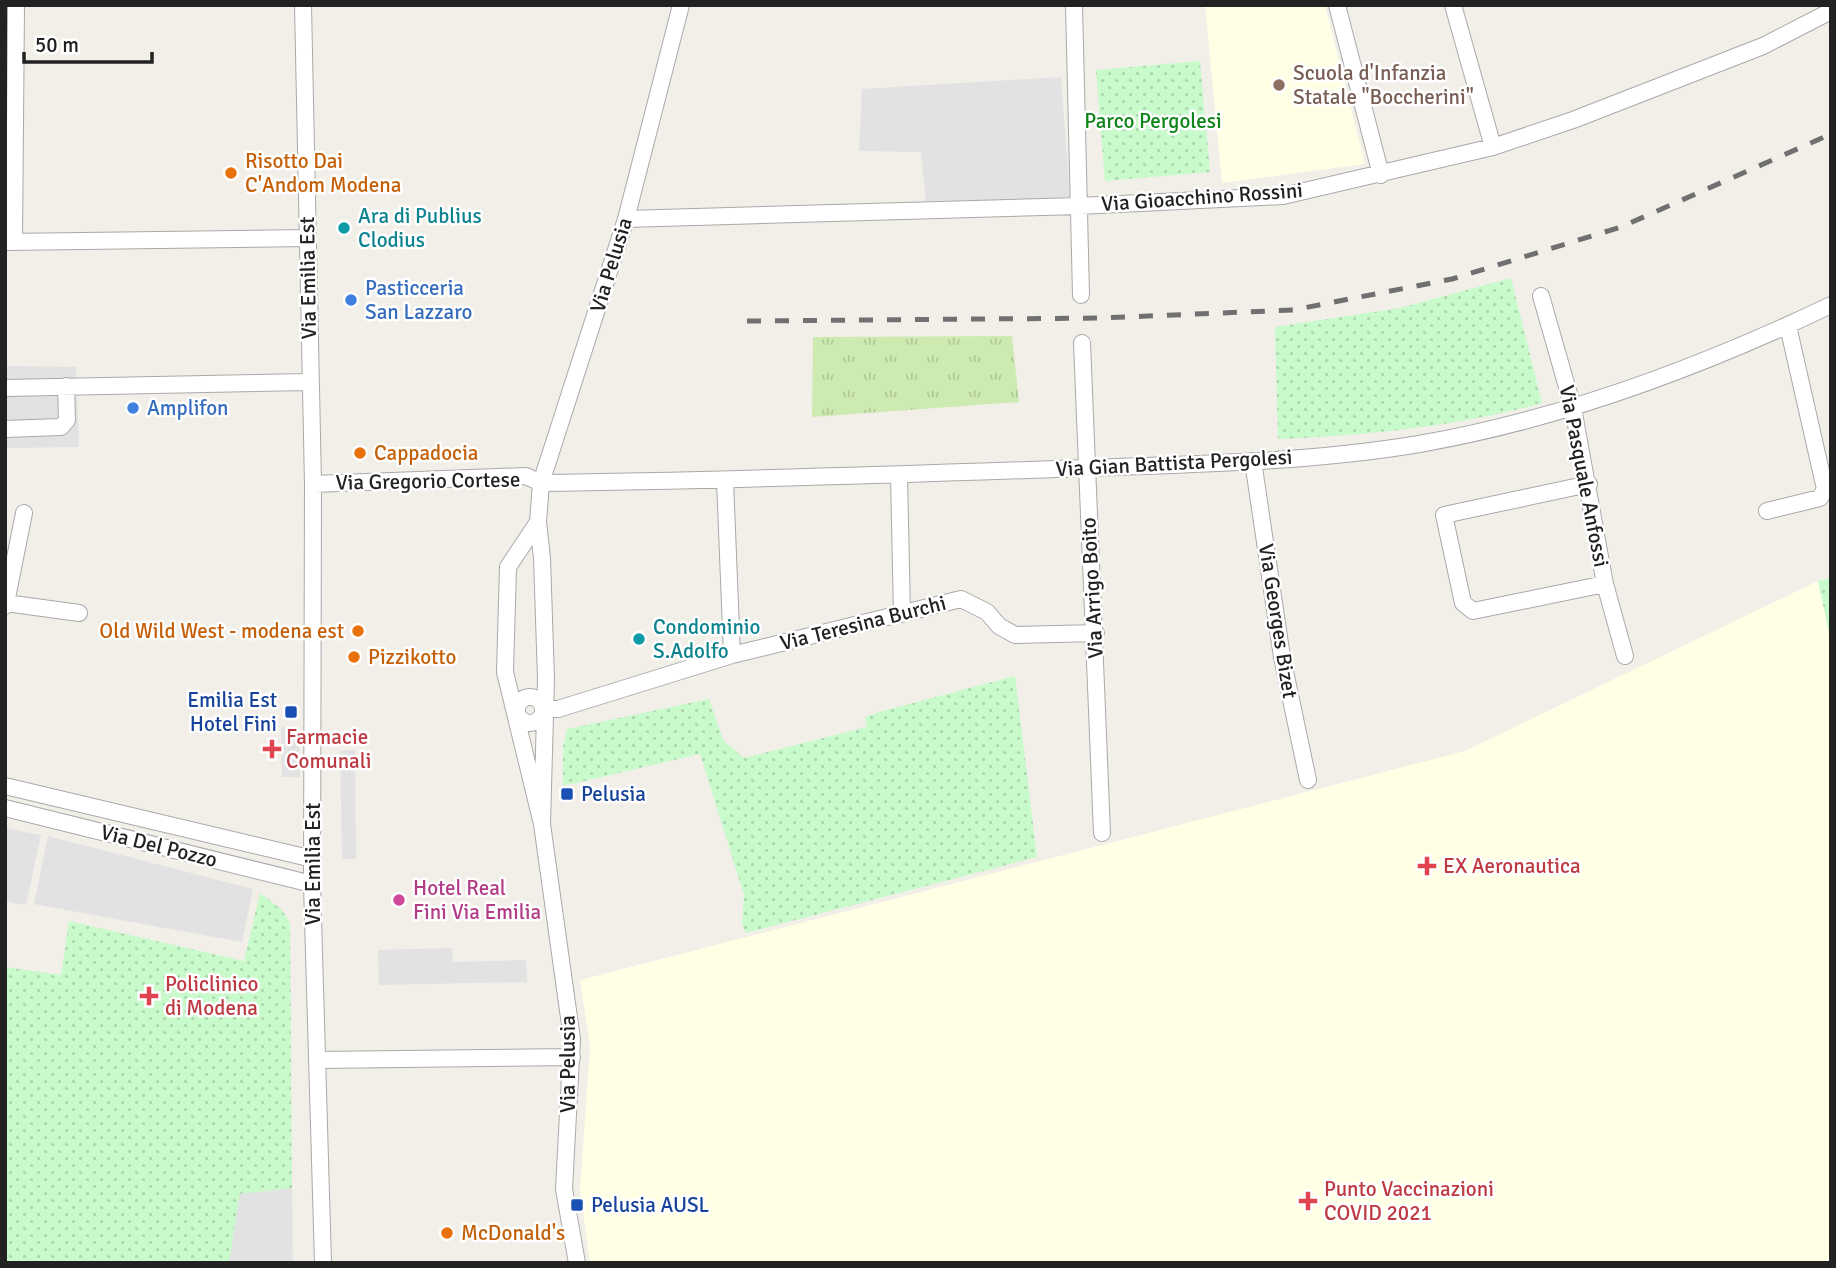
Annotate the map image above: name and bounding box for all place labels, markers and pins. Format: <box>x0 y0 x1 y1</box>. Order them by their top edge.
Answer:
place label: Scuola d'Infanzia Statale "Boccherini" <box>1293 60 1474 110</box>
marker: Scuola d'Infanzia Statale "Boccherini" <box>1271 77 1287 93</box>
place label: Risotto Dai C'Andom Modena <box>245 148 401 198</box>
marker: Risotto Dai C'Andom Modena <box>223 165 239 181</box>
place label: Ara di Publius Clodius <box>358 203 482 253</box>
marker: Ara di Publius Clodius <box>336 220 352 236</box>
place label: Pasticceria San Lazzaro <box>365 275 472 325</box>
marker: Pasticceria San Lazzaro <box>343 292 359 308</box>
place label: Amplifon <box>147 395 229 421</box>
marker: Amplifon <box>125 400 141 416</box>
place label: Cappadocia <box>374 440 479 466</box>
marker: Cappadocia <box>352 445 368 461</box>
place label: Condominio S.Adolfo <box>653 614 760 664</box>
place label: Old Wild West - modena est <box>99 618 344 644</box>
marker: Old Wild West - modena est <box>350 623 366 639</box>
marker: Condominio S.Adolfo <box>631 631 647 647</box>
place label: Pizzikotto <box>368 644 456 670</box>
marker: Pizzikotto <box>346 649 362 665</box>
place label: Emilia Est Hotel Fini <box>187 687 277 737</box>
marker: Emilia Est Hotel Fini <box>283 704 299 720</box>
place label: Farmacie Comunali <box>286 724 372 774</box>
marker: Farmacie Comunali <box>264 741 280 757</box>
place label: Pelusia <box>581 781 646 807</box>
marker: Pelusia <box>559 786 575 802</box>
place label: EX Aeronautica <box>1443 853 1581 879</box>
marker: EX Aeronautica <box>1417 856 1437 876</box>
place label: Hotel Real Fini Via Emilia <box>413 875 541 925</box>
marker: Hotel Real Fini Via Emilia <box>391 892 407 908</box>
place label: Policlinico di Modena <box>165 971 259 1021</box>
marker: Policlinico di Modena <box>139 986 159 1006</box>
place label: Punto Vaccinazioni COVID 2021 <box>1324 1176 1494 1226</box>
marker: Punto Vaccinazioni COVID 2021 <box>1298 1191 1318 1211</box>
place label: Pelusia AUSL <box>591 1192 710 1218</box>
marker: Pelusia AUSL <box>569 1197 585 1213</box>
place label: McDonald's <box>461 1220 565 1246</box>
marker: McDonald's <box>439 1225 455 1241</box>

